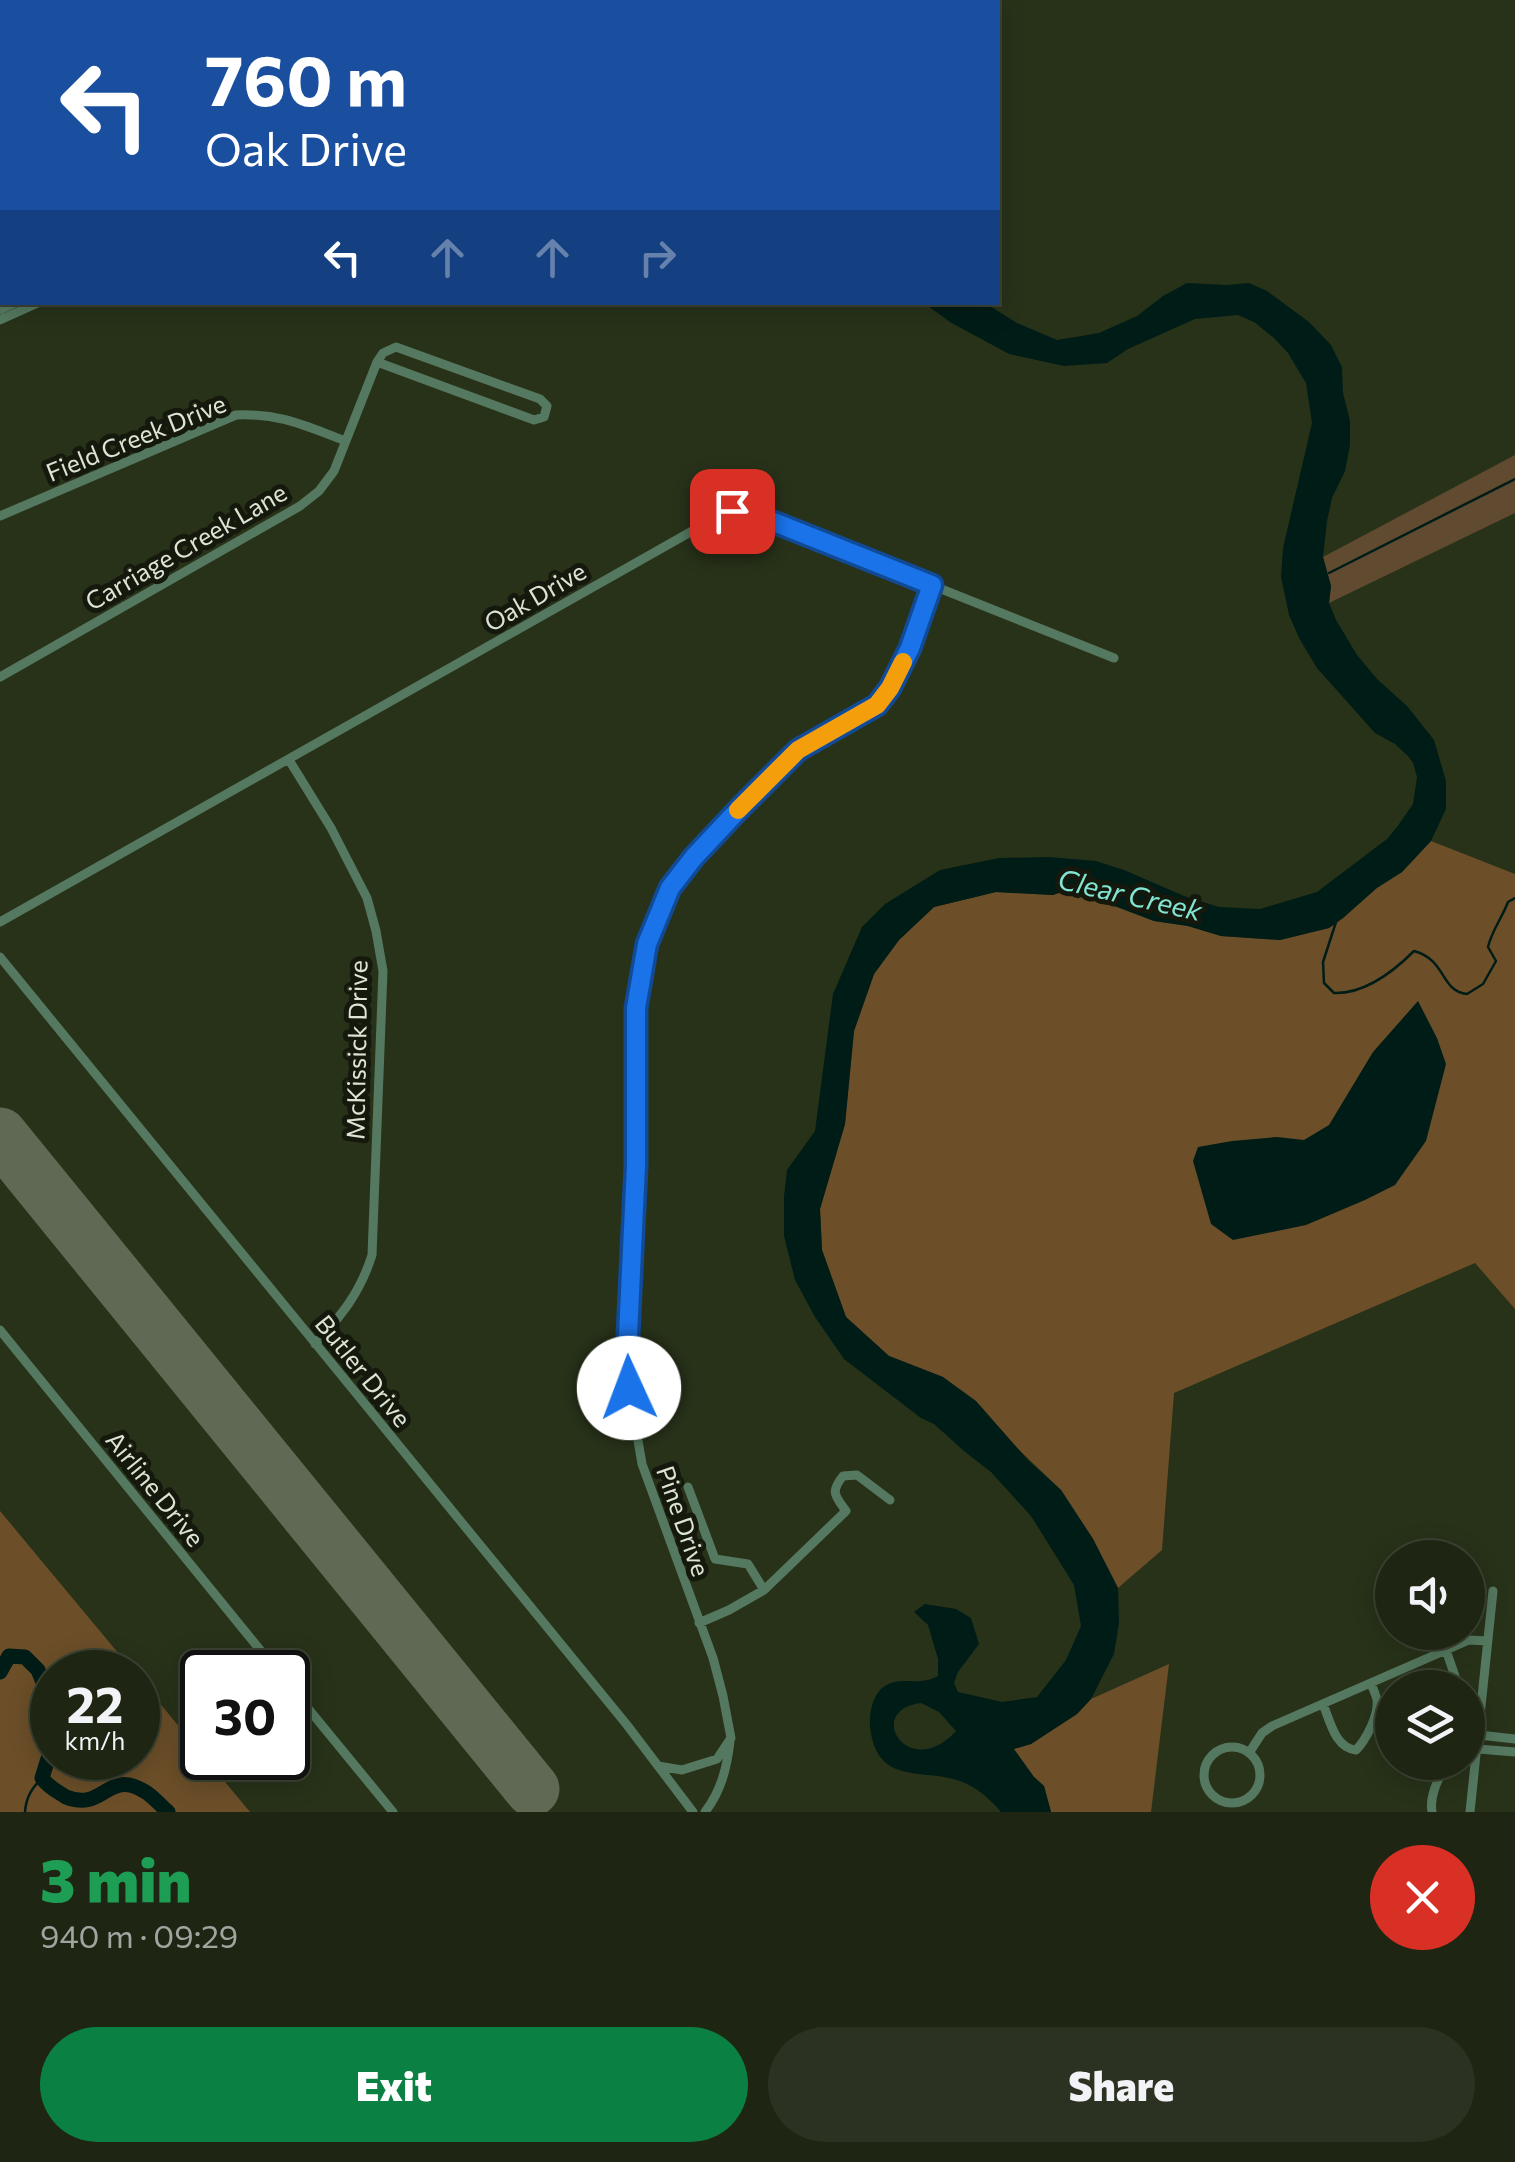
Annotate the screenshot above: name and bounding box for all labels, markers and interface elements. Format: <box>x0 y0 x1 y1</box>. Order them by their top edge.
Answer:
text: 760 m <box>205 35 407 120</box>
icon: left <box>40 40 170 170</box>
text: Oak Drive <box>205 120 407 175</box>
icon: left <box>315 230 370 285</box>
icon: ahead <box>420 230 475 285</box>
icon: ahead <box>525 230 580 285</box>
icon: right <box>630 230 685 285</box>
street label: Field Creek Drive <box>41 387 230 487</box>
pin <box>690 469 775 554</box>
street label: Carriage Creek Lane <box>80 476 291 616</box>
icon: arrive <box>705 484 760 539</box>
street label: Oak Drive <box>478 555 591 637</box>
water label: Clear Creek <box>1055 861 1206 927</box>
street label: McKissick Drive <box>339 960 373 1140</box>
street label: Butler Drive <box>310 1308 418 1432</box>
position arrow <box>577 1336 681 1440</box>
street label: Airline Drive <box>100 1425 211 1552</box>
street label: Pine Drive <box>651 1462 717 1580</box>
map controls <box>1375 1540 1485 1780</box>
button: sound <box>1375 1540 1485 1650</box>
speed limit sign: 30 <box>180 1650 310 1780</box>
button: layers <box>1375 1670 1485 1780</box>
text: 22 <box>67 1672 123 1733</box>
text: km/h <box>65 1725 125 1755</box>
text: 3 min <box>40 1841 191 1914</box>
button: close <box>1370 1845 1475 1950</box>
text: 940 m · 09:29 <box>40 1915 238 1955</box>
button: Exit <box>40 2027 748 2142</box>
button: Share <box>768 2027 1475 2142</box>

